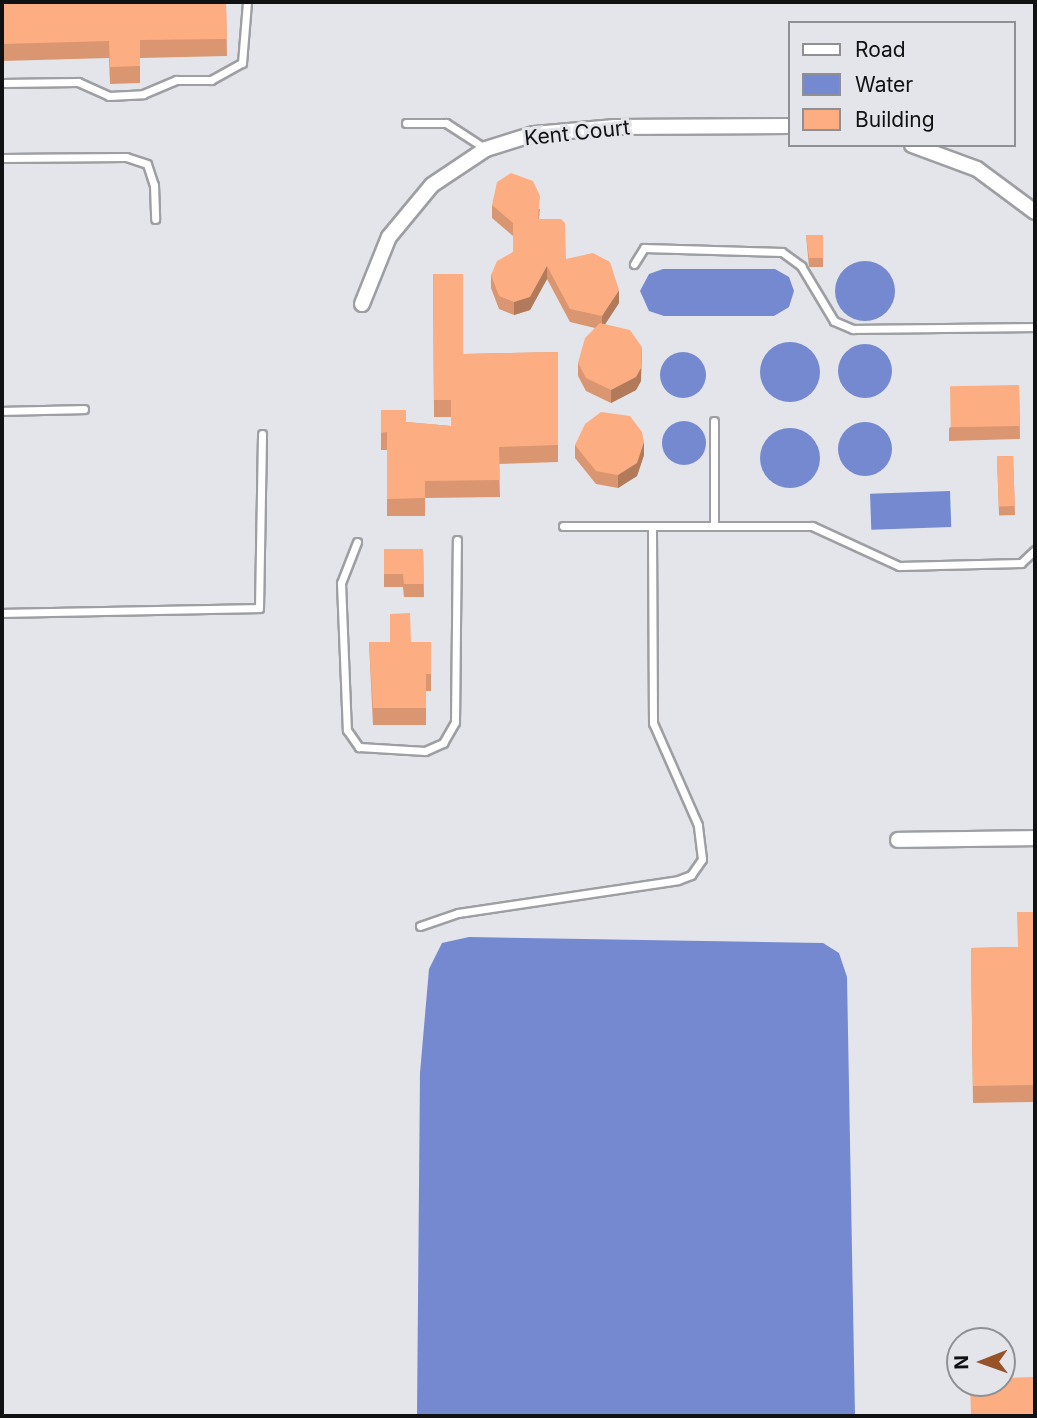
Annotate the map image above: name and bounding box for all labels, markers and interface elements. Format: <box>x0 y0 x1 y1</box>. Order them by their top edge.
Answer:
legend <box>788 21 1016 147</box>
text: Road <box>855 37 906 62</box>
text: Water <box>855 72 913 97</box>
text: Building <box>855 107 935 132</box>
street label: Kent Court <box>523 115 631 151</box>
north arrow <box>946 1327 1016 1397</box>
text: N <box>950 1355 973 1370</box>

